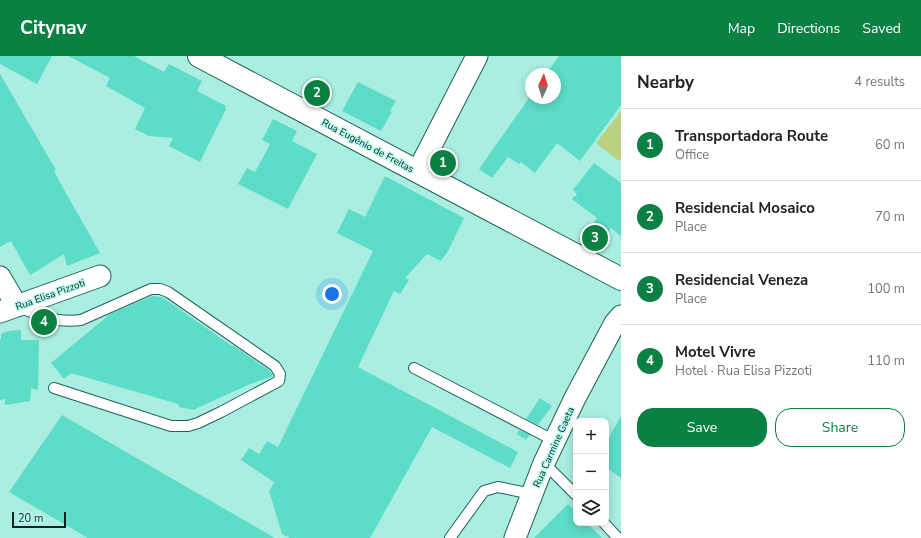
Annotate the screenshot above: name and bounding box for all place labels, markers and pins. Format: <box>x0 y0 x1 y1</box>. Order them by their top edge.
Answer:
pin: 2 <box>304 78 330 108</box>
pin: 1 <box>430 148 456 178</box>
pin: 3 <box>582 223 608 253</box>
pin: 4 <box>31 307 57 337</box>

